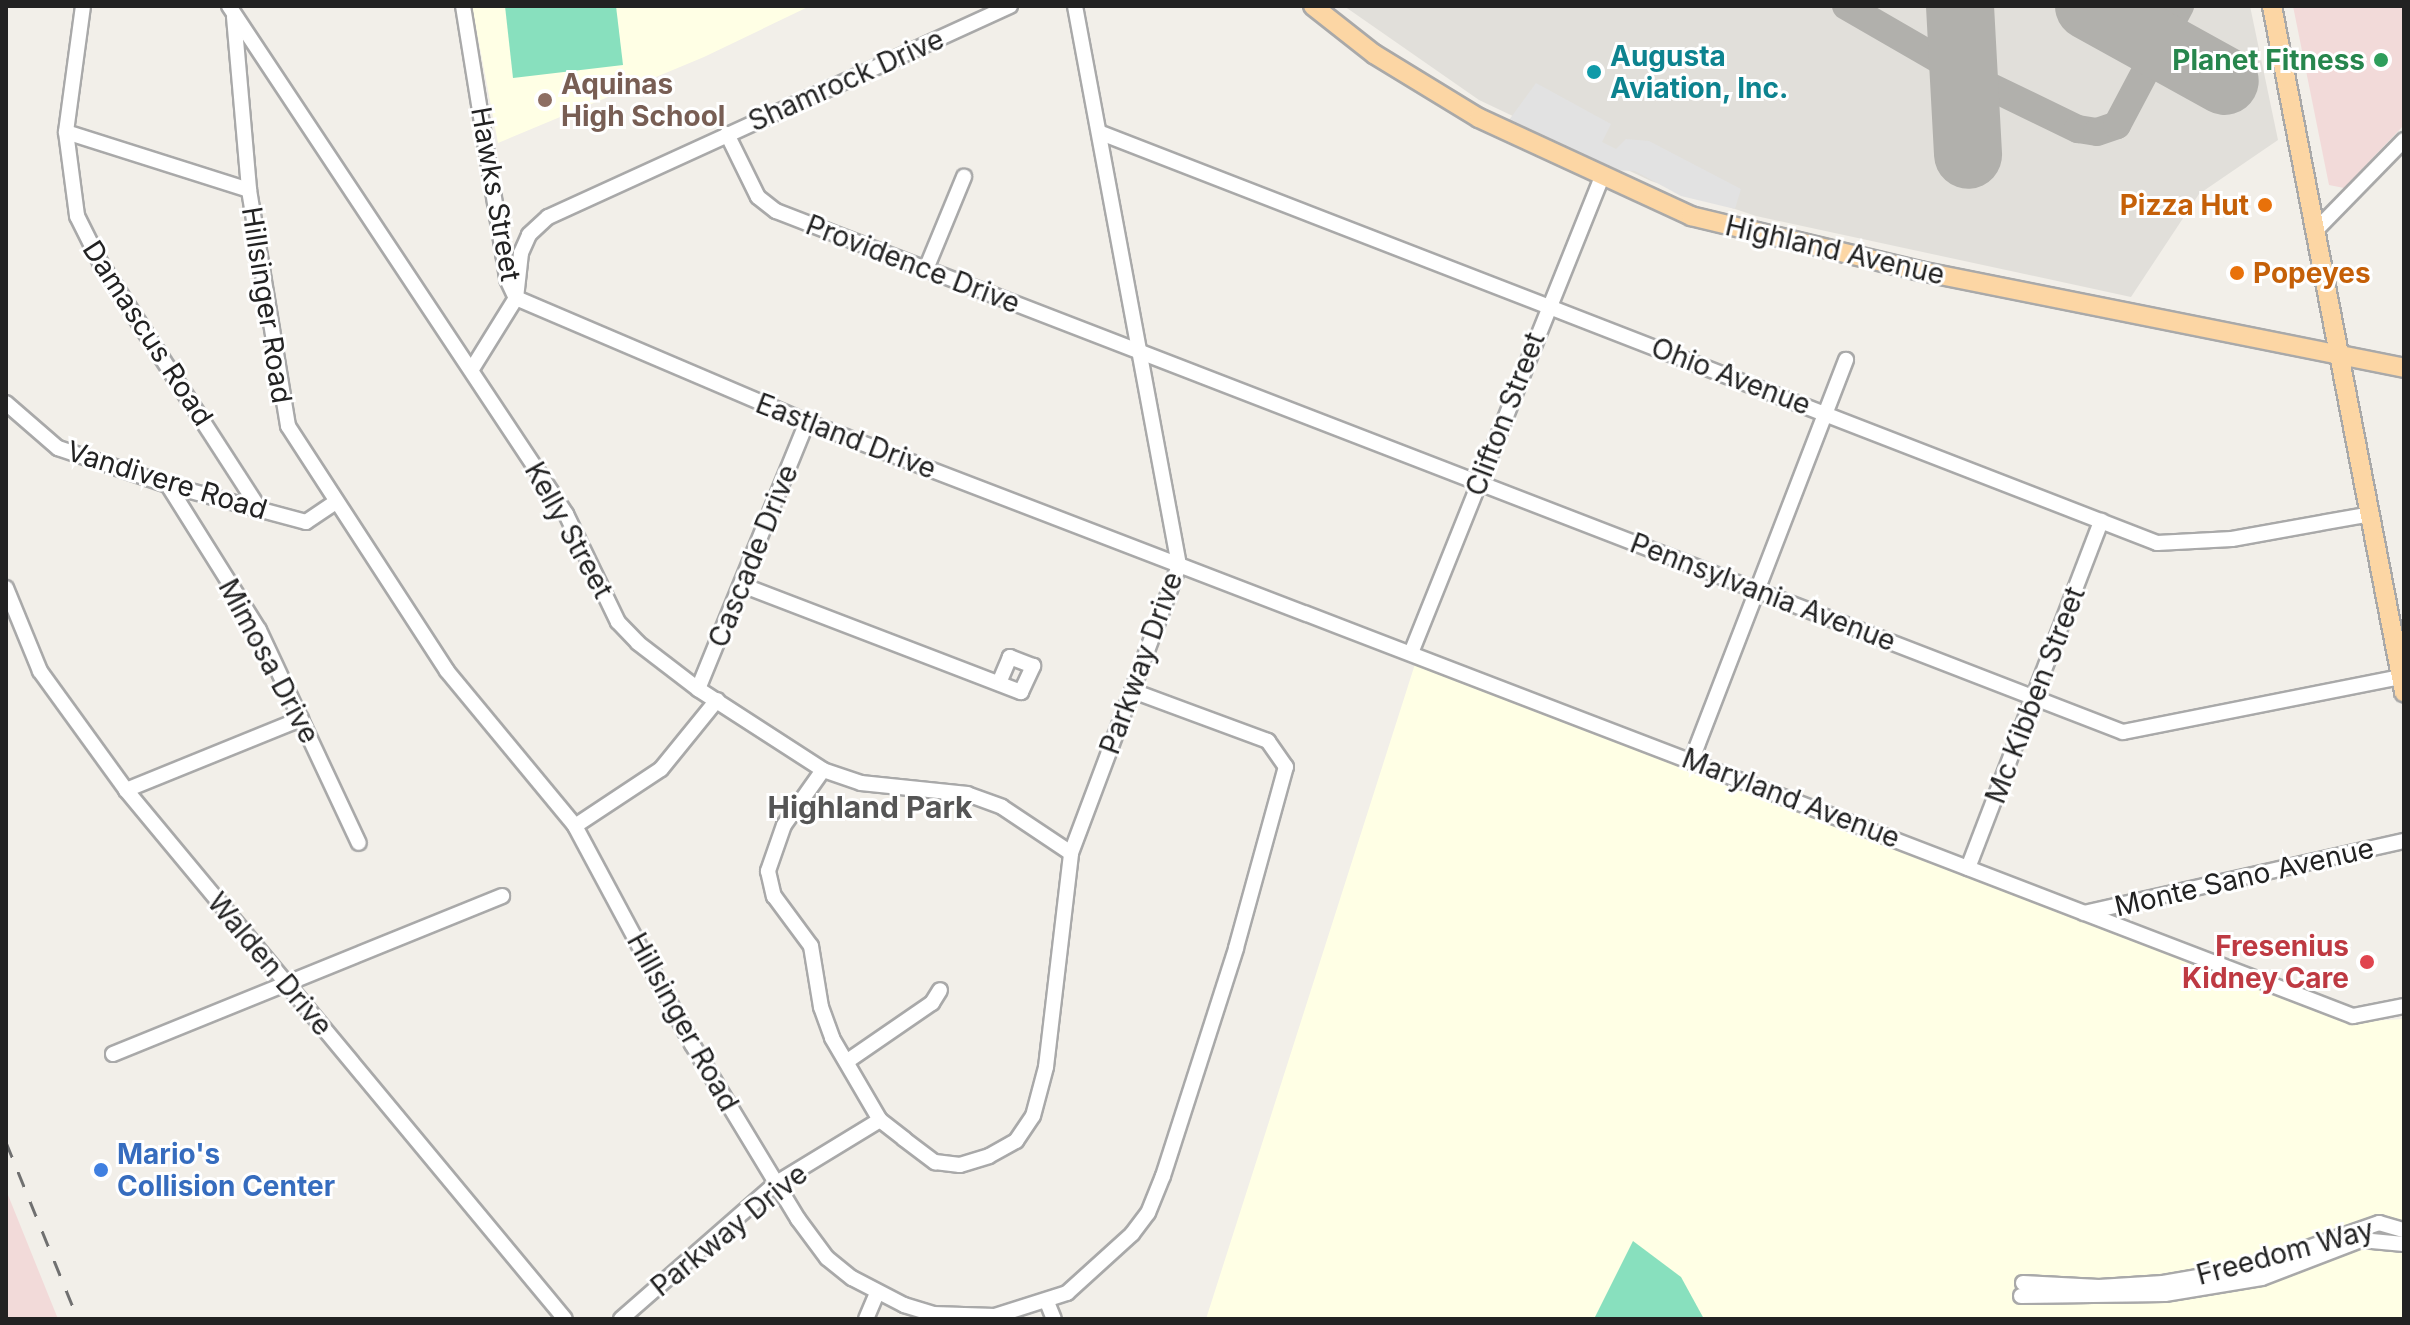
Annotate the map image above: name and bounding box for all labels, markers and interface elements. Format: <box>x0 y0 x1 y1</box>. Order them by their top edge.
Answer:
street label: Shamrock Drive <box>743 22 949 138</box>
place label: Augusta Aviation, Inc. <box>1610 39 1789 105</box>
place label: Planet Fitness <box>2172 43 2365 77</box>
marker: Planet Fitness <box>2372 51 2390 69</box>
marker: Augusta Aviation, Inc. <box>1585 63 1603 81</box>
place label: Aquinas High School <box>561 67 725 133</box>
marker: Aquinas High School <box>536 91 554 109</box>
street label: Hawks Street <box>464 104 528 284</box>
place label: Pizza Hut <box>2120 188 2249 222</box>
marker: Pizza Hut <box>2256 196 2274 214</box>
street label: Hillsinger Road <box>235 204 299 406</box>
street label: Providence Drive <box>801 208 1025 320</box>
street label: Highland Avenue <box>1722 208 1948 292</box>
street label: Damascus Road <box>76 234 220 432</box>
place label: Popeyes <box>2253 256 2371 290</box>
marker: Popeyes <box>2228 264 2246 282</box>
street label: Clifton Street <box>1458 327 1552 501</box>
street label: Ohio Avenue <box>1647 330 1815 422</box>
street label: Eastland Drive <box>751 386 941 486</box>
street label: Vandivere Road <box>63 434 271 526</box>
street label: Kelly Street <box>518 456 620 604</box>
street label: Cascade Drive <box>701 460 805 652</box>
street label: Pennsylvania Avenue <box>1626 526 1900 658</box>
street label: Parkway Drive <box>1093 567 1189 759</box>
street label: Mimosa Drive <box>212 573 326 749</box>
street label: Mc Kibben Street <box>1978 582 2092 808</box>
street label: Maryland Avenue <box>1677 741 1905 855</box>
district label: Highland Park <box>768 789 972 825</box>
street label: Monte Sano Avenue <box>2111 831 2377 923</box>
street label: Walden Drive <box>201 886 339 1042</box>
street label: Hillsinger Road <box>620 927 746 1117</box>
place label: Fresenius Kidney Care <box>2182 929 2349 995</box>
marker: Fresenius Kidney Care <box>2356 951 2378 973</box>
place label: Mario's Collision Center <box>117 1137 335 1203</box>
street label: Parkway Drive <box>644 1157 814 1303</box>
marker: Mario's Collision Center <box>92 1161 110 1179</box>
street label: Freedom Way <box>2193 1212 2377 1292</box>

